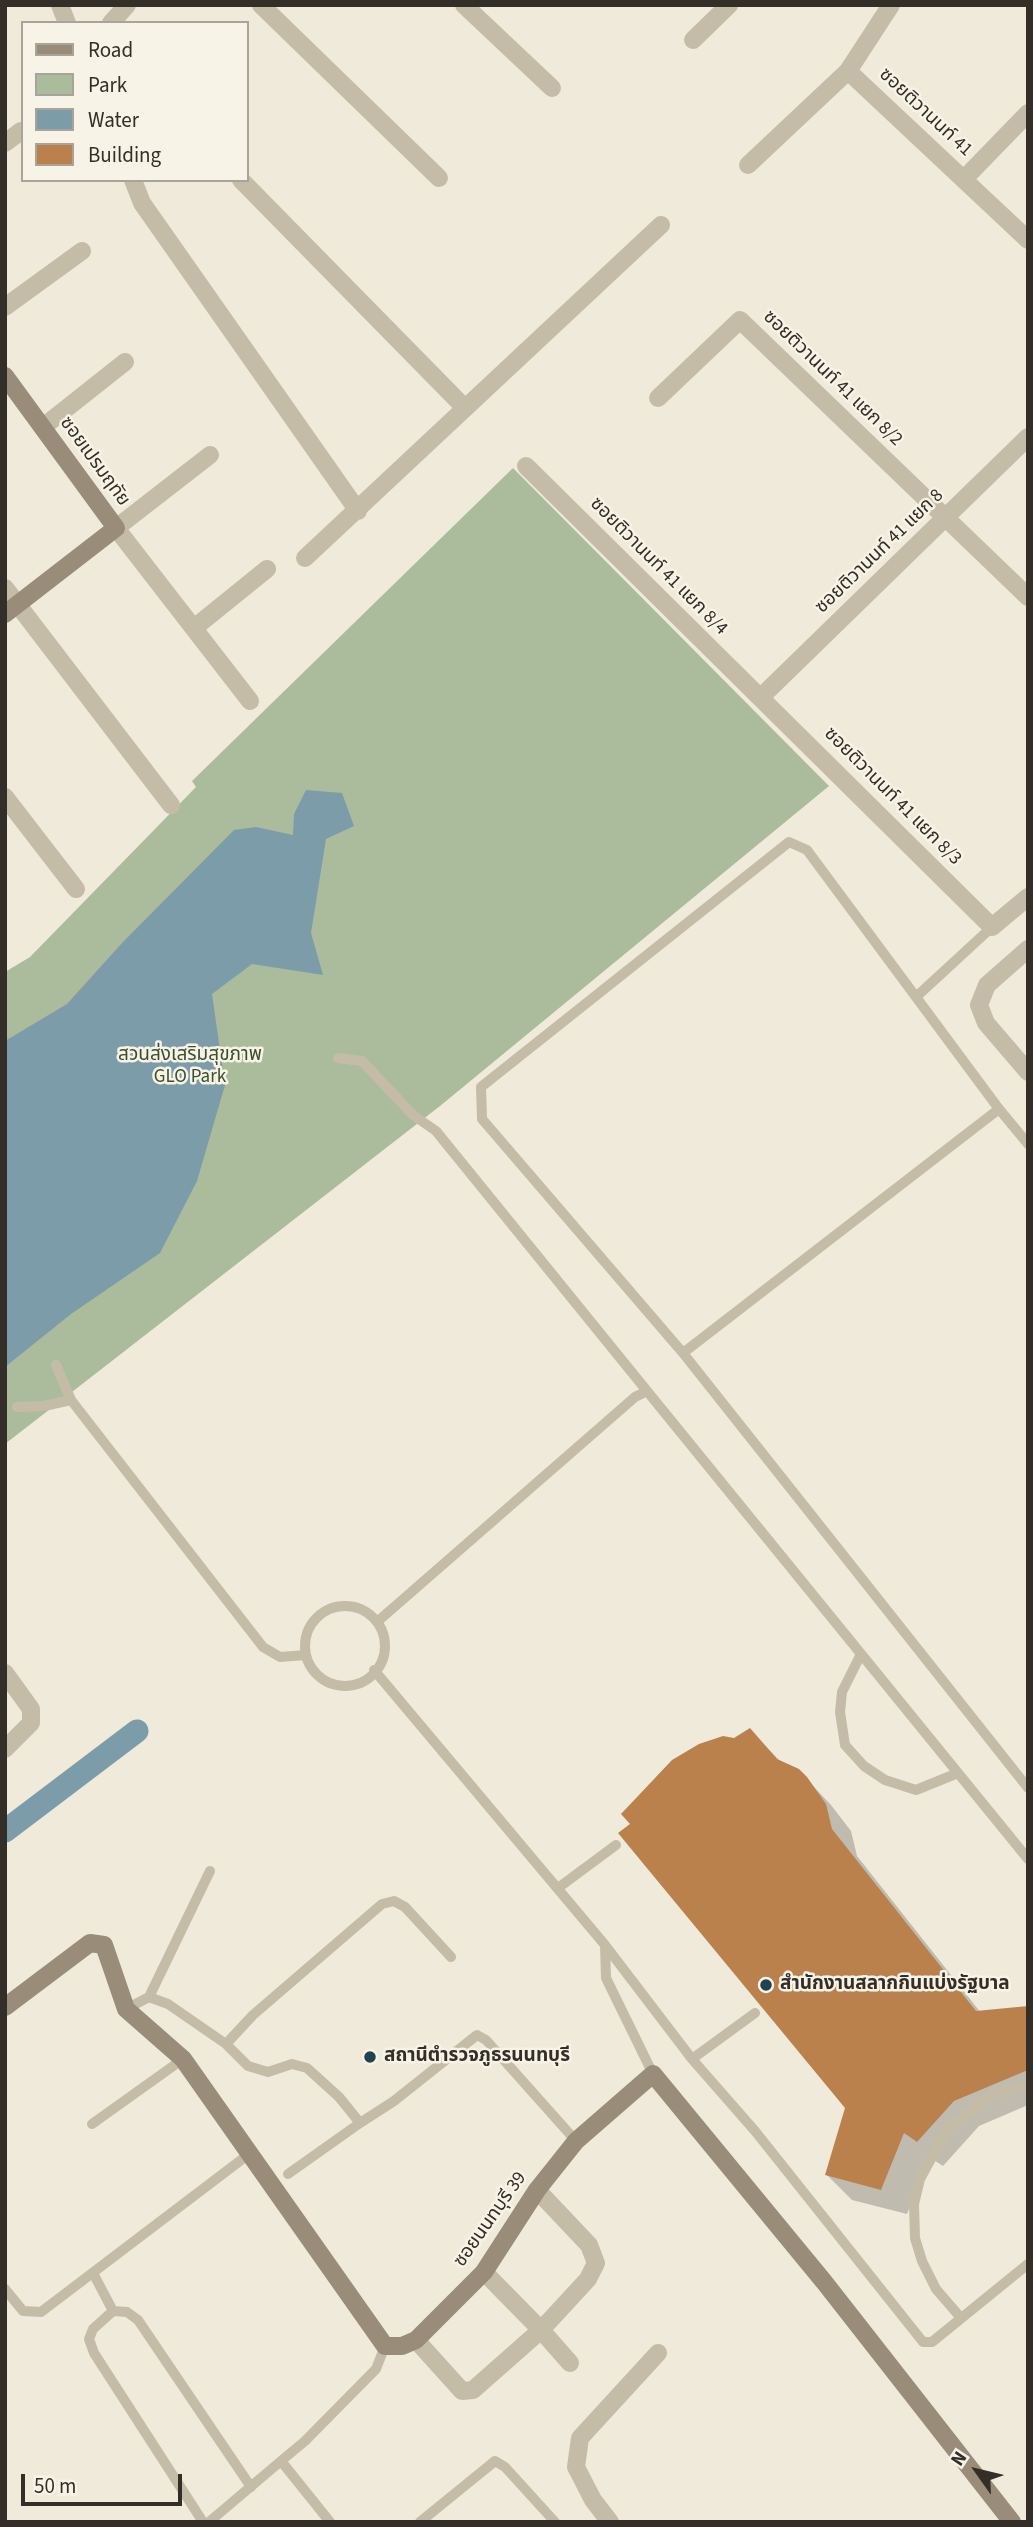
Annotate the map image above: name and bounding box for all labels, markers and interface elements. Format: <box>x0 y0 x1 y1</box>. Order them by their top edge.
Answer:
legend <box>21 21 248 182</box>
text: Road <box>88 35 133 65</box>
street label: ซอยติวานนท์ 41 <box>874 64 976 162</box>
text: Park <box>88 70 127 100</box>
text: Water <box>88 105 139 135</box>
text: Building <box>88 140 161 170</box>
street label: ซอยติวานนท์ 41 แยก 8/2 <box>757 306 907 452</box>
street label: ซอยเปรมฤทัย <box>54 413 134 511</box>
street label: ซอยติวานนท์ 41 แยก 8 <box>811 485 949 619</box>
street label: ซอยติวานนท์ 41 แยก 8/4 <box>584 493 732 641</box>
street label: ซอยติวานนท์ 41 แยก 8/3 <box>818 723 966 871</box>
park label: สวนส่งเสริมสุขภาพ GLO Park <box>118 1045 262 1089</box>
place label: สำนักงานสลากกินแบ่งรัฐบาล <box>780 1974 1010 1996</box>
marker: สำนักงานสลากกินแบ่งรัฐบาล <box>758 1977 774 1993</box>
place label: สถานีตำรวจภูธรนนทบุรี <box>384 2046 570 2068</box>
marker: สถานีตำรวจภูธรนนทบุรี <box>362 2049 378 2065</box>
street label: ซอยนนทบุรี 39 <box>450 2168 532 2272</box>
north arrow <box>942 2436 1012 2506</box>
text: N <box>944 2446 974 2472</box>
scale bar <box>24 2460 186 2504</box>
text: 50 m <box>34 2471 76 2501</box>

